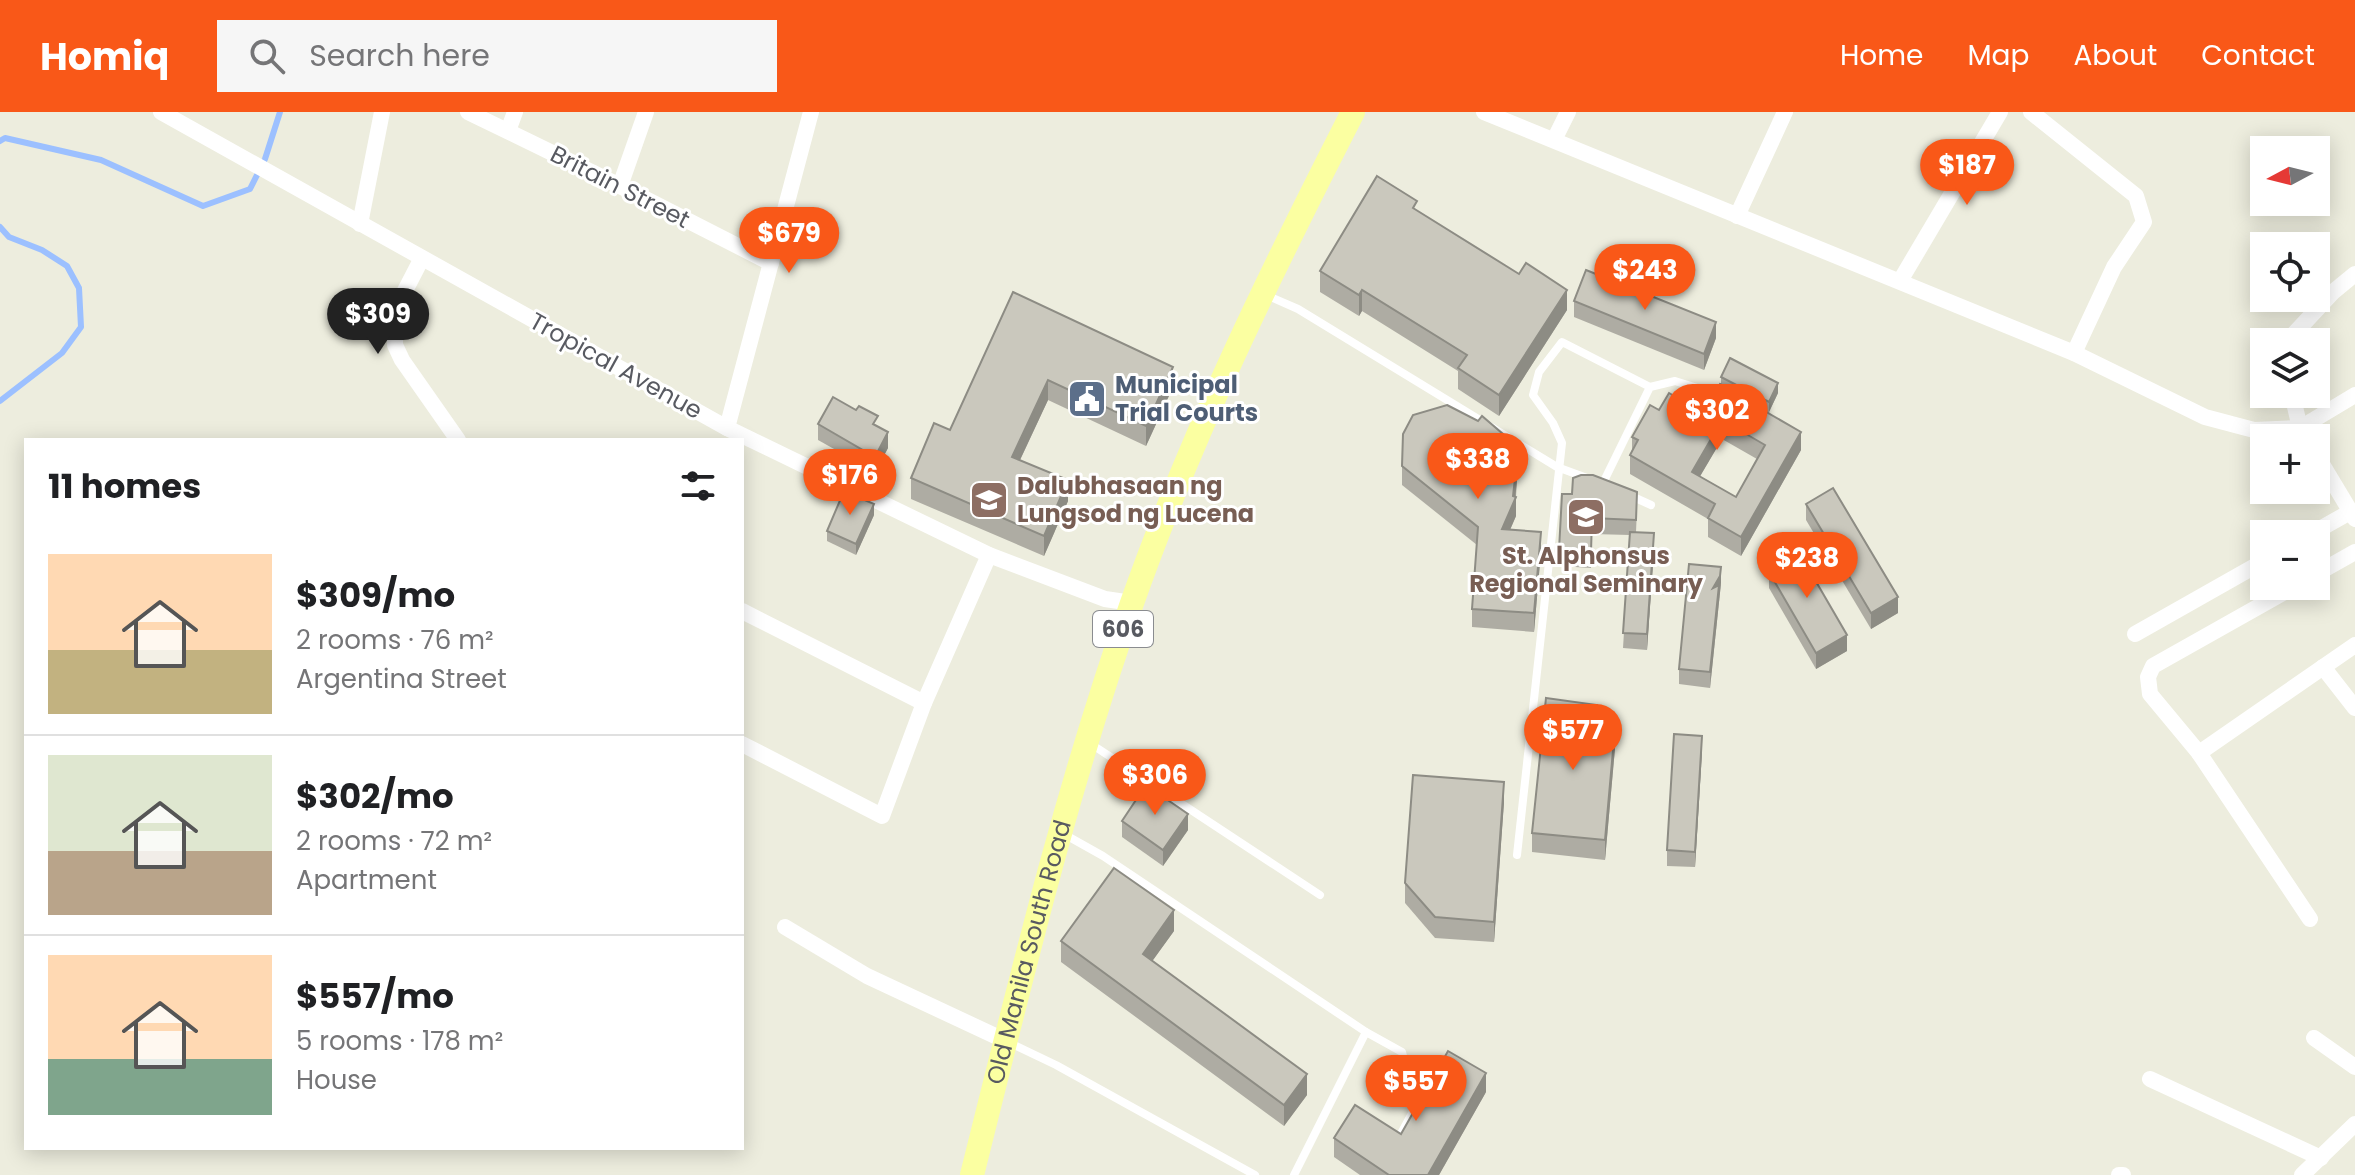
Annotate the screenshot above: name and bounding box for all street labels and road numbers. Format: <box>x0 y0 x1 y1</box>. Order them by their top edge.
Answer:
street label: Britain Street <box>545 137 696 236</box>
street label: Tropical Avenue <box>524 304 708 427</box>
road number: 606 <box>1093 611 1153 647</box>
street label: Old Manila South Road <box>978 816 1079 1088</box>

